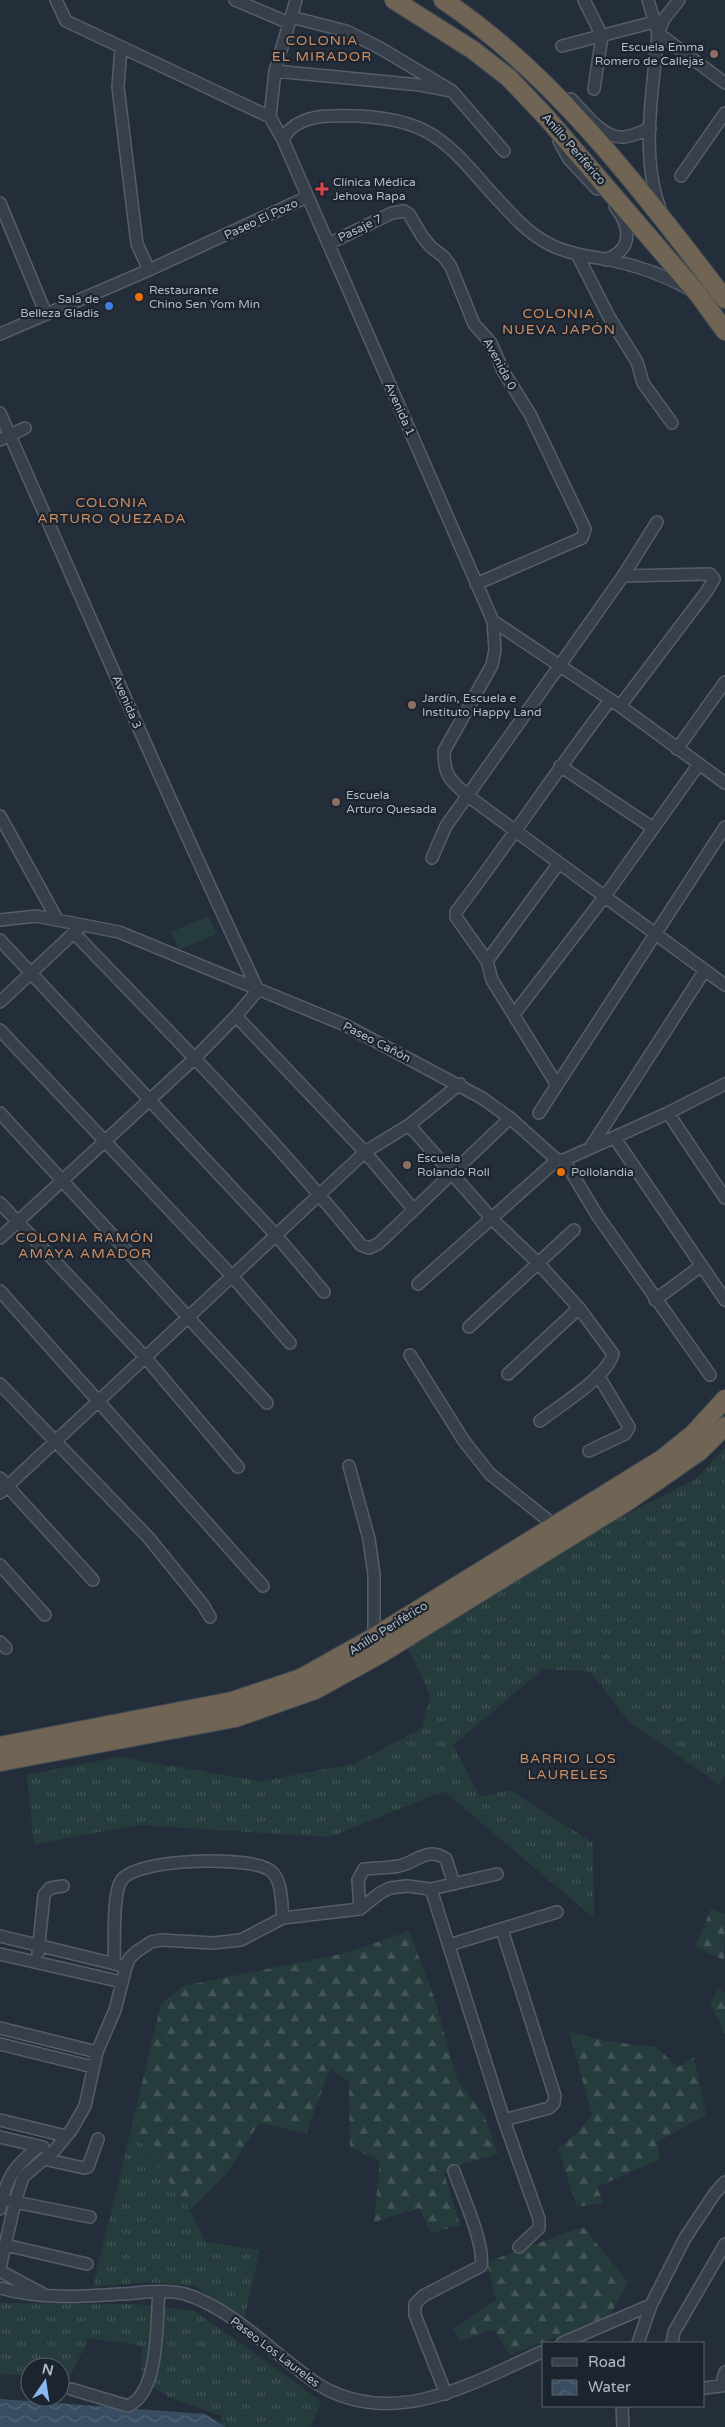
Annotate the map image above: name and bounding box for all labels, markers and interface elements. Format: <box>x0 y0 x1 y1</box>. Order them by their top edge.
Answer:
district label: COLONIA EL MIRADOR <box>272 32 372 65</box>
place label: Escuela Emma Romero de Callejas <box>595 40 704 68</box>
marker: Escuela Emma Romero de Callejas <box>708 48 720 60</box>
street label: Anillo Periférico <box>539 110 609 188</box>
place label: Clínica Médica Jehova Rapa <box>333 175 416 203</box>
marker: Clínica Médica Jehova Rapa <box>315 182 329 196</box>
street label: Paseo El Pozo <box>222 196 300 242</box>
street label: Pasaje 7 <box>336 211 384 245</box>
place label: Restaurante Chino Sen Yom Min <box>149 283 260 311</box>
marker: Restaurante Chino Sen Yom Min <box>133 291 145 303</box>
place label: Sala de Belleza Gladis <box>20 292 99 320</box>
marker: Sala de Belleza Gladis <box>103 300 115 312</box>
district label: COLONIA NUEVA JAPÓN <box>502 305 616 338</box>
street label: Avenida 0 <box>480 336 520 393</box>
street label: Avenida 1 <box>382 380 418 438</box>
district label: COLONIA ARTURO QUEZADA <box>37 494 187 527</box>
street label: Avenida 3 <box>109 673 145 731</box>
place label: Jardín, Escuela e Instituto Happy Land <box>422 691 542 719</box>
marker: Jardín, Escuela e Instituto Happy Land <box>406 699 418 711</box>
place label: Escuela Arturo Quesada <box>346 788 437 816</box>
marker: Escuela Arturo Quesada <box>330 796 342 808</box>
street label: Paseo Cañón <box>341 1019 413 1065</box>
place label: Escuela Rolando Roll <box>417 1151 490 1179</box>
marker: Escuela Rolando Roll <box>401 1159 413 1171</box>
place label: Pollolandia <box>571 1165 634 1179</box>
marker: Pollolandia <box>555 1166 567 1178</box>
district label: COLONIA RAMÓN AMAYA AMADOR <box>15 1229 155 1262</box>
street label: Anillo Periférico <box>346 1598 430 1658</box>
district label: BARRIO LOS LAURELES <box>519 1750 617 1783</box>
street label: Paseo Los Laureles <box>228 2314 323 2390</box>
legend <box>542 2342 705 2407</box>
text: Road <box>588 2353 626 2371</box>
north arrow <box>20 2357 70 2407</box>
text: N <box>40 2360 55 2379</box>
text: Water <box>588 2378 631 2396</box>

